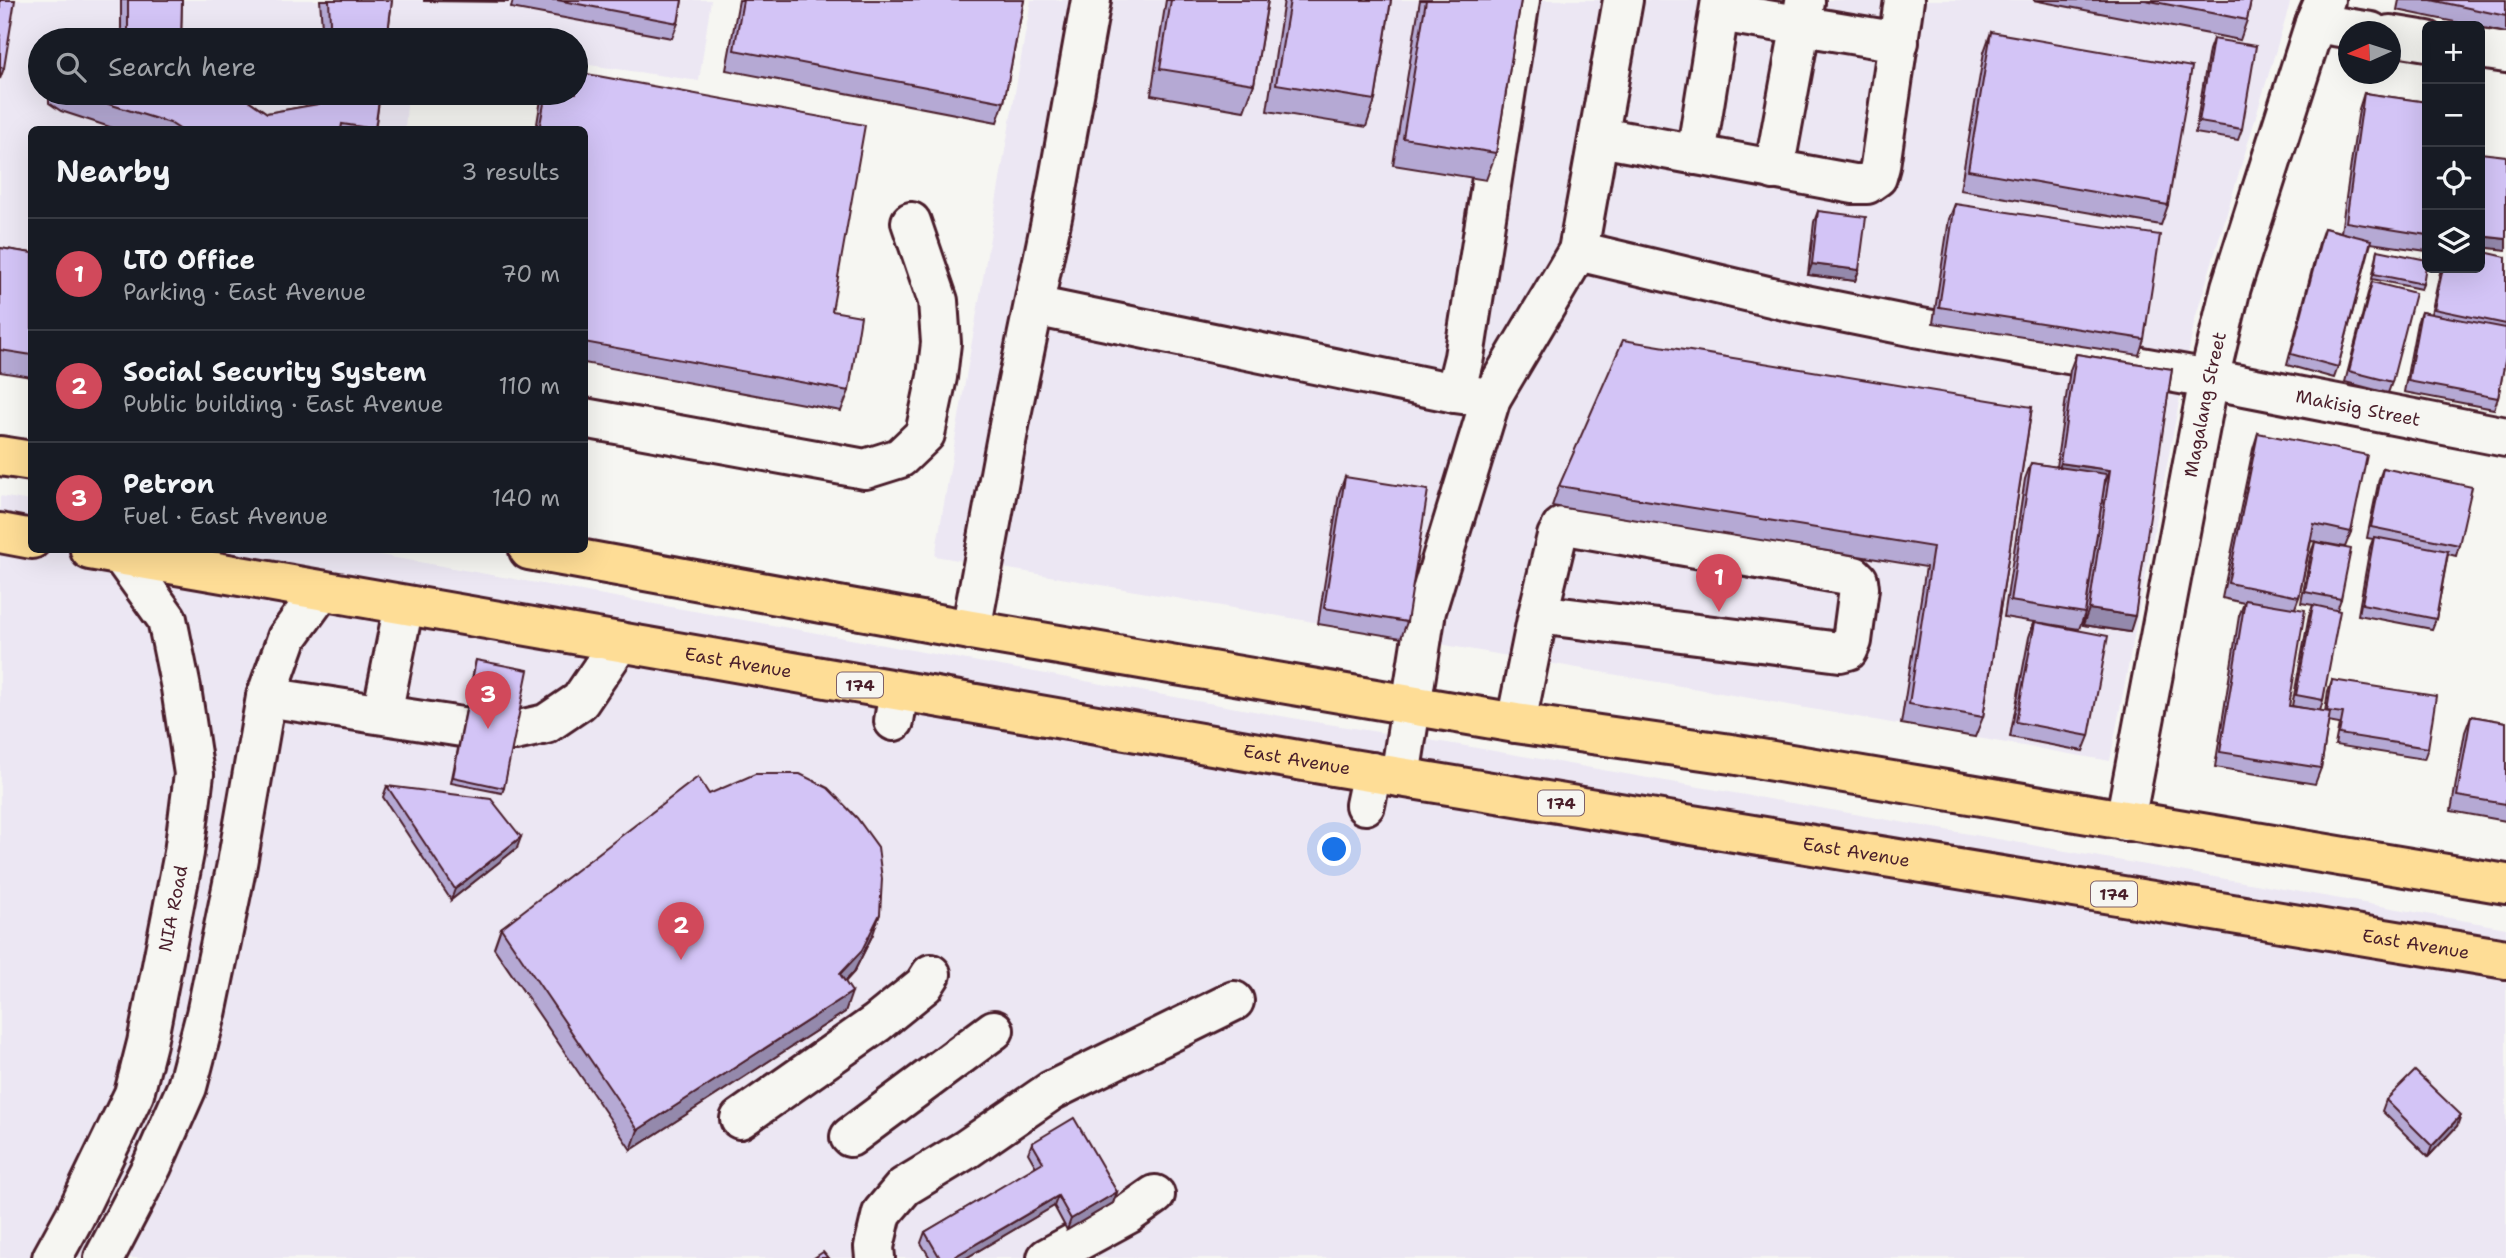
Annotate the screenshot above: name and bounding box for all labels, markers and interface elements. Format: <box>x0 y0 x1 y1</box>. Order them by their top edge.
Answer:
north arrow <box>2338 21 2401 84</box>
map controls <box>2422 21 2485 273</box>
button: + <box>2422 21 2485 84</box>
search box <box>28 28 588 105</box>
icon: search <box>52 48 90 86</box>
text: Search here <box>108 49 257 84</box>
button: − <box>2422 84 2485 147</box>
button: locate <box>2422 147 2485 210</box>
text: Nearby <box>56 151 171 192</box>
text: 3 results <box>461 157 560 187</box>
button: layers <box>2422 210 2485 273</box>
text: LTO Office <box>123 242 255 277</box>
text: 1 <box>74 259 84 289</box>
text: 70 m <box>501 259 560 289</box>
text: Parking · East Avenue <box>123 277 366 307</box>
street label: Magalang Street <box>2179 329 2232 479</box>
text: Social Security System <box>123 354 426 389</box>
text: 2 <box>71 371 87 401</box>
text: 110 m <box>498 371 560 401</box>
street label: Makisig Street <box>2294 384 2423 432</box>
text: Public building · East Avenue <box>123 389 444 419</box>
text: Petron <box>123 466 214 501</box>
text: 3 <box>71 483 87 513</box>
text: 140 m <box>492 483 560 513</box>
text: Fuel · East Avenue <box>123 501 328 531</box>
pin: 1 <box>1696 554 1742 612</box>
street label: East Avenue <box>683 642 794 684</box>
pin: 3 <box>465 671 511 729</box>
road number: 174 <box>837 672 883 698</box>
street label: East Avenue <box>1242 739 1352 781</box>
road number: 174 <box>1538 790 1584 816</box>
street label: East Avenue <box>1801 831 1912 873</box>
your location <box>1317 832 1351 866</box>
street label: NIA Road <box>153 863 193 954</box>
road number: 174 <box>2091 881 2137 906</box>
pin: 2 <box>658 902 704 960</box>
street label: East Avenue <box>2360 924 2471 965</box>

